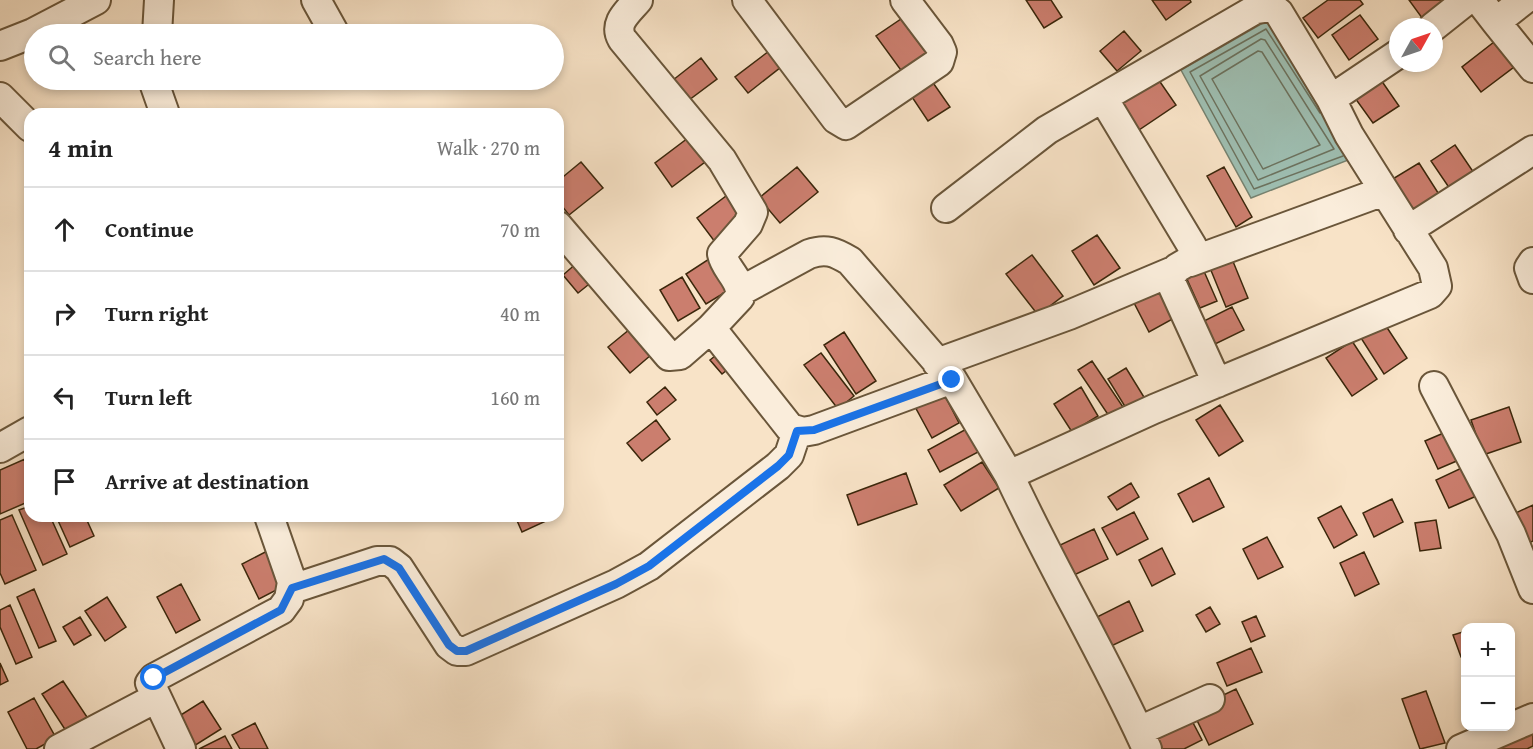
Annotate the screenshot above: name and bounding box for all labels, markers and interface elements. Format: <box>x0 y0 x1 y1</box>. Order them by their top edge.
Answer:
north arrow <box>1389 18 1443 72</box>
search box <box>24 24 564 90</box>
icon: search <box>45 41 78 74</box>
text: Search here <box>93 41 202 73</box>
text: 4 min <box>48 128 113 167</box>
text: Walk · 270 m <box>437 133 540 162</box>
icon: ahead <box>48 213 81 246</box>
text: Continue <box>105 213 194 245</box>
text: 70 m <box>500 215 540 244</box>
icon: right <box>48 297 81 330</box>
text: Turn right <box>105 297 208 329</box>
text: 40 m <box>500 299 540 328</box>
route end <box>938 366 964 392</box>
icon: left <box>48 381 81 414</box>
text: Turn left <box>105 381 192 413</box>
text: 160 m <box>490 383 540 412</box>
icon: arrive <box>48 465 81 498</box>
text: Arrive at destination <box>105 465 309 497</box>
map controls <box>1461 623 1515 731</box>
button: + <box>1461 623 1515 677</box>
route start <box>140 664 166 690</box>
button: − <box>1461 677 1515 731</box>

